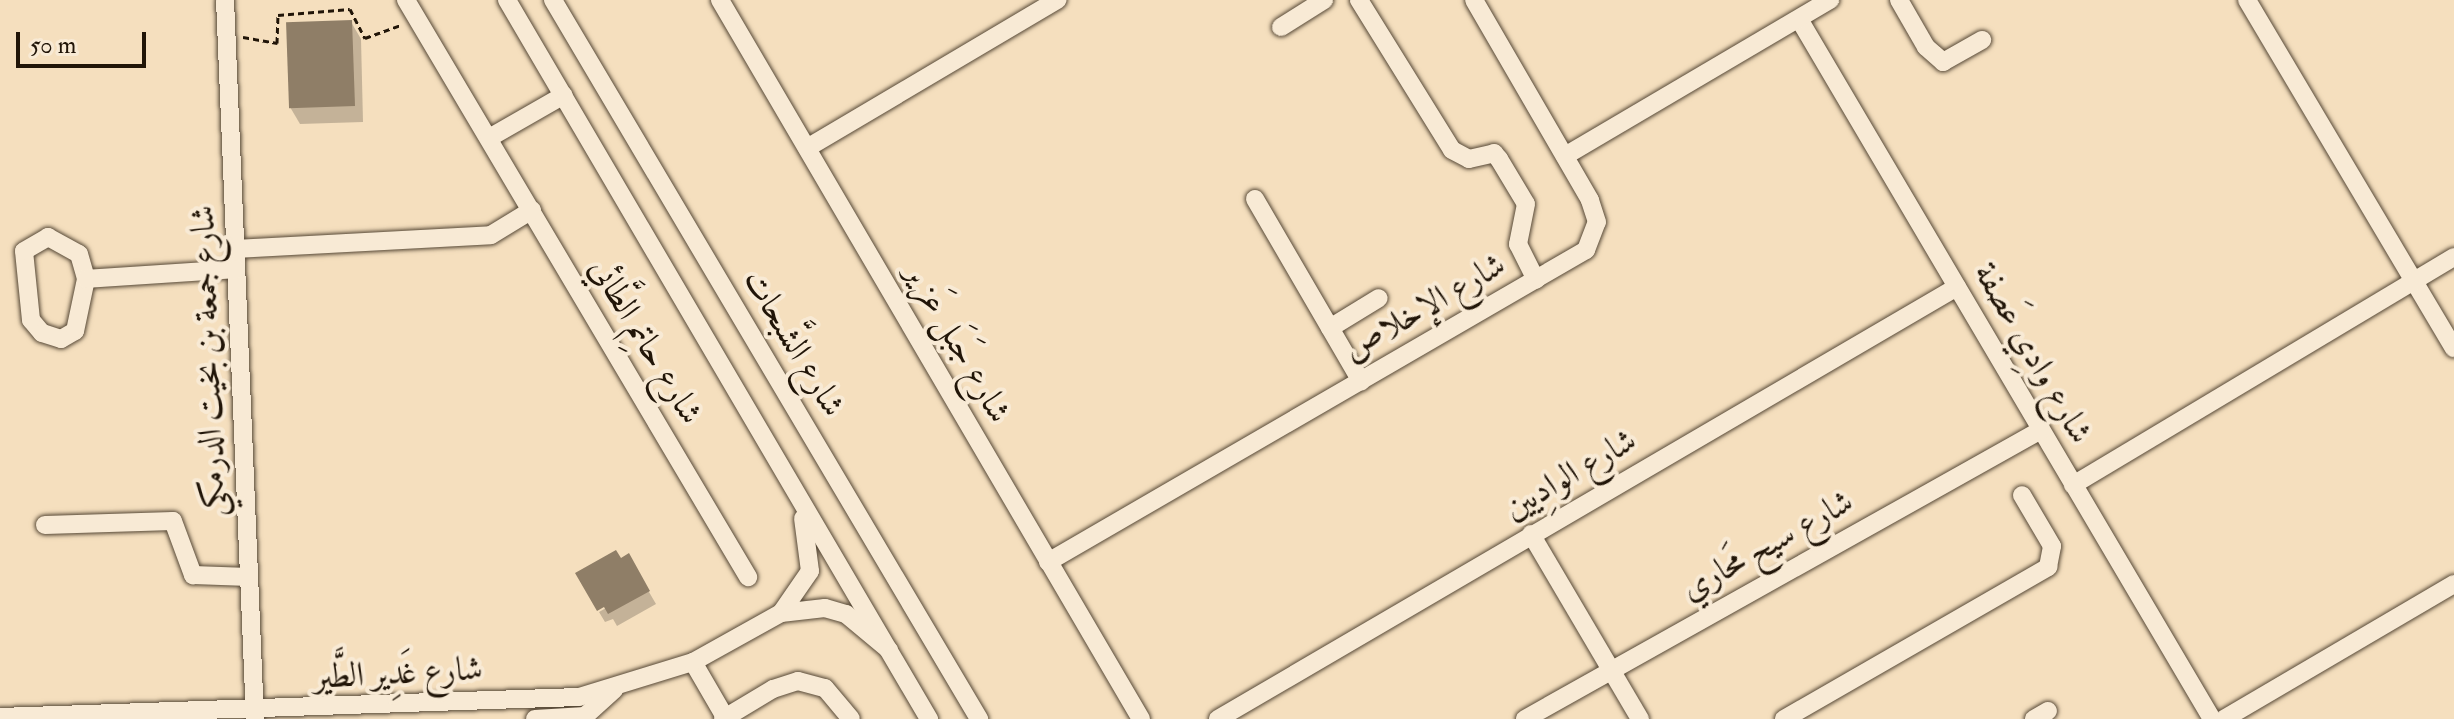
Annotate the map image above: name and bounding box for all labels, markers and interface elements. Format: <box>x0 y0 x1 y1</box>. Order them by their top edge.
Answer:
scale bar <box>20 16 150 66</box>
text: 50 m <box>30 30 76 61</box>
street label: شارع جمعة بن بخيت الدرمكي <box>182 205 234 517</box>
street label: شارع الإخلاص <box>1336 244 1512 370</box>
street label: شارع حاتِم الطَّائي <box>580 250 712 432</box>
street label: شارع وادِي عَصفة <box>1965 255 2101 451</box>
street label: شارع جَبَل عَزير <box>896 256 1020 430</box>
street label: شارع الشَّبحات <box>734 262 854 424</box>
street label: شارع الوادِيين <box>1496 420 1644 528</box>
street label: شارع سيح مَحاري <box>1674 481 1860 609</box>
street label: شارع غَدِير الطَّير <box>312 648 484 698</box>

